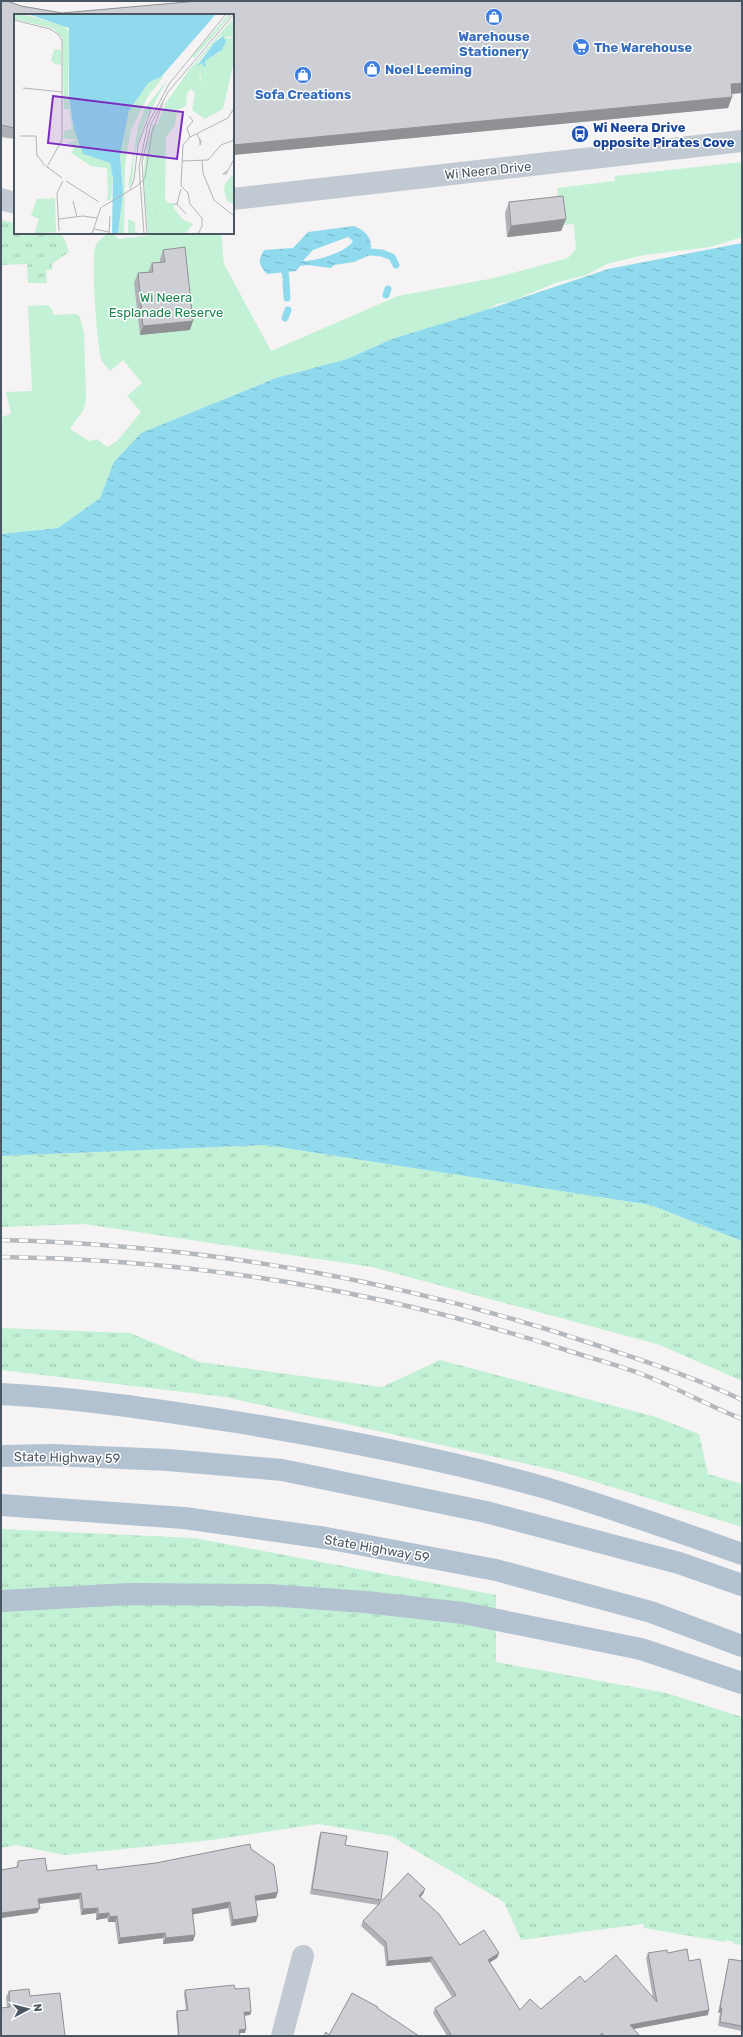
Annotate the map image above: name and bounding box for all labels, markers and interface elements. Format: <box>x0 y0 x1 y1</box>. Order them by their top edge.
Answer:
shop icon: Warehouse Stationery <box>484 7 504 27</box>
inset map <box>14 14 234 234</box>
place label: Warehouse Stationery <box>458 29 530 59</box>
supermarket icon: The Warehouse <box>571 37 591 57</box>
place label: The Warehouse <box>594 40 693 55</box>
shop icon: Noel Leeming <box>362 59 382 79</box>
place label: Noel Leeming <box>385 62 472 77</box>
shop icon: Sofa Creations <box>293 65 313 85</box>
place label: Sofa Creations <box>255 87 351 102</box>
place label: Wi Neera Drive opposite Pirates Cove <box>593 120 735 150</box>
bus stop icon: Wi Neera Drive opposite Pirates Cove <box>570 124 590 144</box>
street label: Wi Neera Drive <box>444 159 532 182</box>
park label: Wi Neera Esplanade Reserve <box>109 290 223 320</box>
street label: State Highway 59 <box>14 1449 121 1467</box>
street label: State Highway 59 <box>323 1532 431 1566</box>
north arrow <box>8 1989 48 2029</box>
text: N <box>30 2003 44 2013</box>

